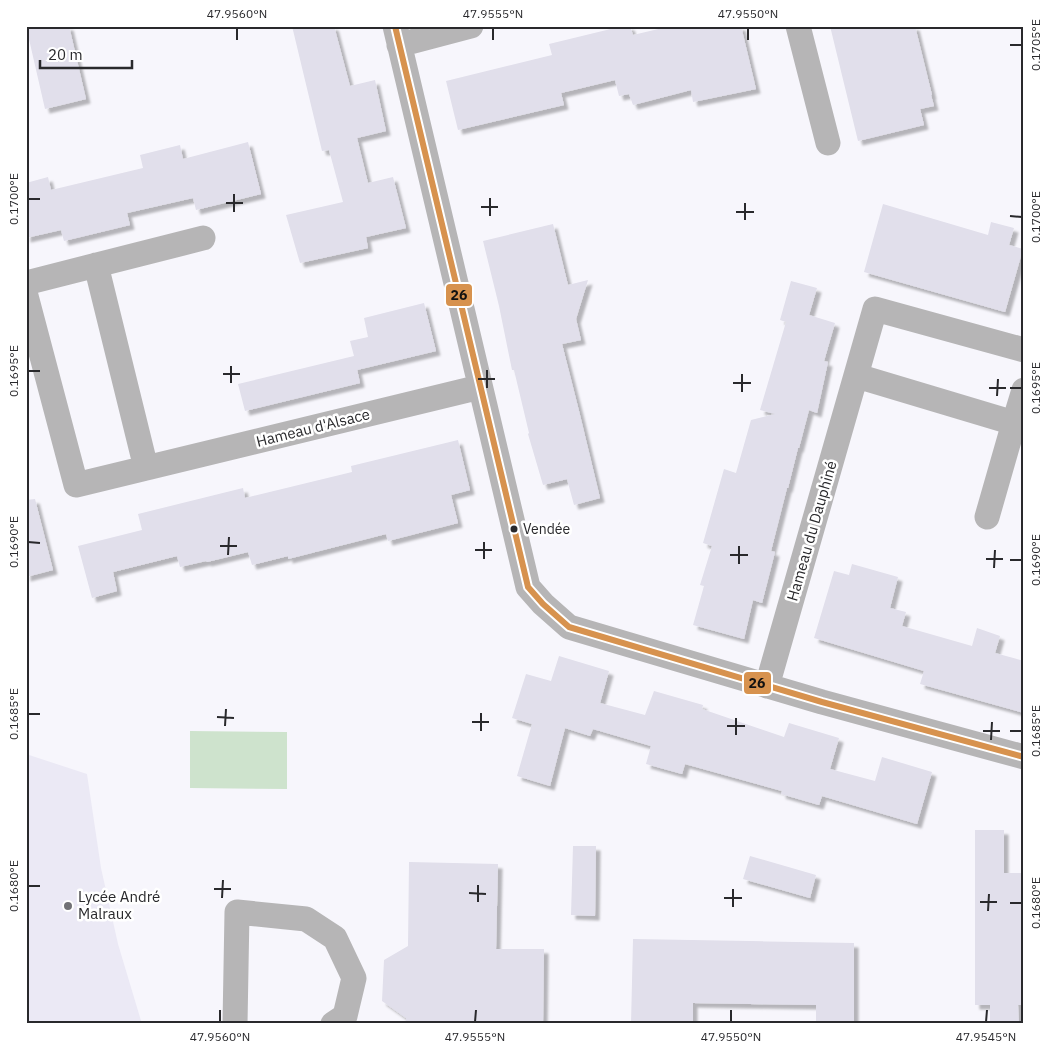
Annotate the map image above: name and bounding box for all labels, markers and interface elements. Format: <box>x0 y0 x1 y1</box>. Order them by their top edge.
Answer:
text: 47.9560°N <box>207 6 267 21</box>
text: 47.9555°N <box>463 6 523 21</box>
text: 47.9550°N <box>718 6 778 21</box>
text: 0.1705°E <box>1028 19 1043 71</box>
scale bar <box>40 38 132 70</box>
text: 20 m <box>48 45 83 64</box>
text: 0.1700°E <box>6 173 21 225</box>
text: 0.1700°E <box>1028 191 1043 243</box>
line badge: 26 <box>445 283 473 307</box>
text: 26 <box>451 286 467 304</box>
text: 0.1695°E <box>6 345 21 397</box>
text: 0.1695°E <box>1028 362 1043 414</box>
street label: Hameau d'Alsace <box>254 404 372 451</box>
street label: Hameau du Dauphiné <box>782 458 841 603</box>
text: 0.1690°E <box>6 516 21 568</box>
place label: Vendée <box>523 520 571 538</box>
marker: Vendée <box>509 524 519 534</box>
text: 0.1690°E <box>1028 534 1043 586</box>
line badge: 26 <box>743 671 772 695</box>
text: 26 <box>749 674 765 692</box>
text: 0.1685°E <box>6 688 21 740</box>
text: 0.1685°E <box>1028 705 1043 757</box>
text: 0.1680°E <box>6 860 21 912</box>
text: 0.1680°E <box>1028 877 1043 929</box>
place label: Lycée André Malraux <box>78 887 160 923</box>
marker: Lycée André Malraux <box>62 900 74 912</box>
text: 47.9560°N <box>190 1029 250 1044</box>
text: 47.9555°N <box>445 1029 505 1044</box>
text: 47.9550°N <box>701 1029 761 1044</box>
text: 47.9545°N <box>956 1029 1016 1044</box>

